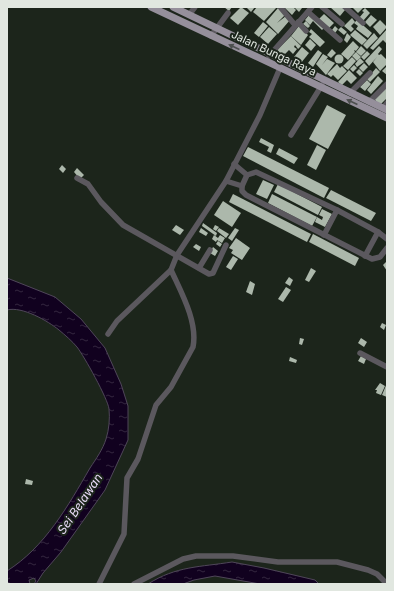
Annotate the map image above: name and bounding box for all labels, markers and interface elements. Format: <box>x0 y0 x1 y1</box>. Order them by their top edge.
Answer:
street label: Jalan Bunga Raya <box>229 27 319 79</box>
one-way arrow <box>228 44 240 50</box>
one-way arrow <box>346 99 357 105</box>
water label: Sei Belawan <box>54 471 105 537</box>

